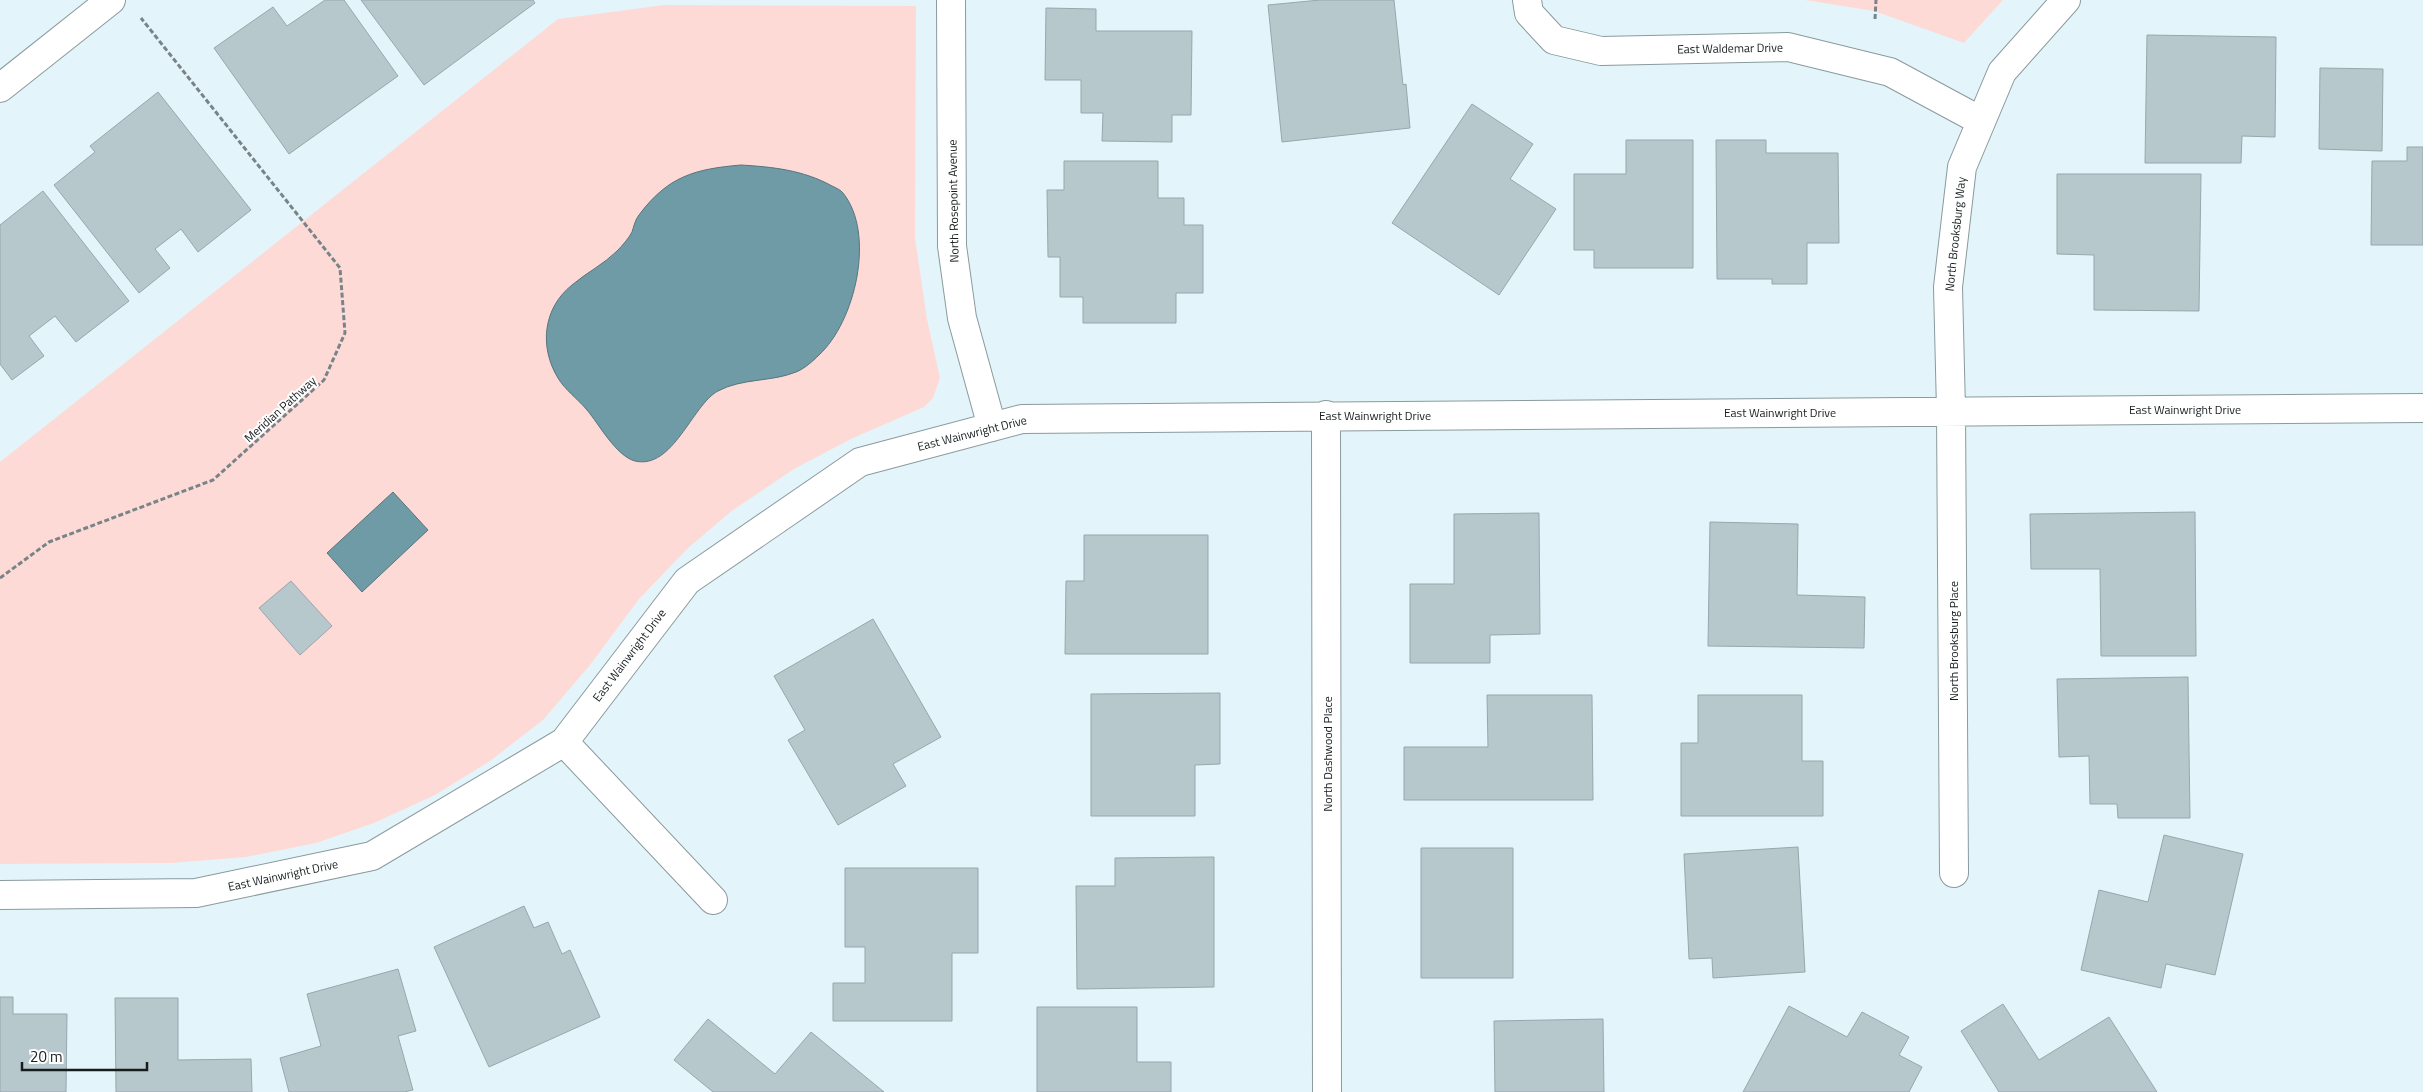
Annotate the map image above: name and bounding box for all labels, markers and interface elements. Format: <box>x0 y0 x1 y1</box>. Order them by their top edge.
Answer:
street label: East Waldemar Drive <box>1677 38 1783 58</box>
street label: North Rosepoint Avenue <box>942 139 964 263</box>
street label: North Brooksburg Way <box>1940 176 1970 292</box>
street label: Meridian Pathway <box>240 371 320 447</box>
street label: East Wainwright Drive <box>2129 400 2241 419</box>
street label: East Wainwright Drive <box>1724 403 1836 422</box>
street label: East Wainwright Drive <box>1319 406 1431 425</box>
street label: East Wainwright Drive <box>915 410 1029 456</box>
street label: North Brooksburg Place <box>1944 581 1963 701</box>
street label: East Wainwright Drive <box>588 604 670 706</box>
street label: North Dashwood Place <box>1318 696 1337 812</box>
street label: East Wainwright Drive <box>226 854 340 896</box>
scale bar <box>22 1040 148 1072</box>
text: 20 m <box>30 1045 63 1068</box>

